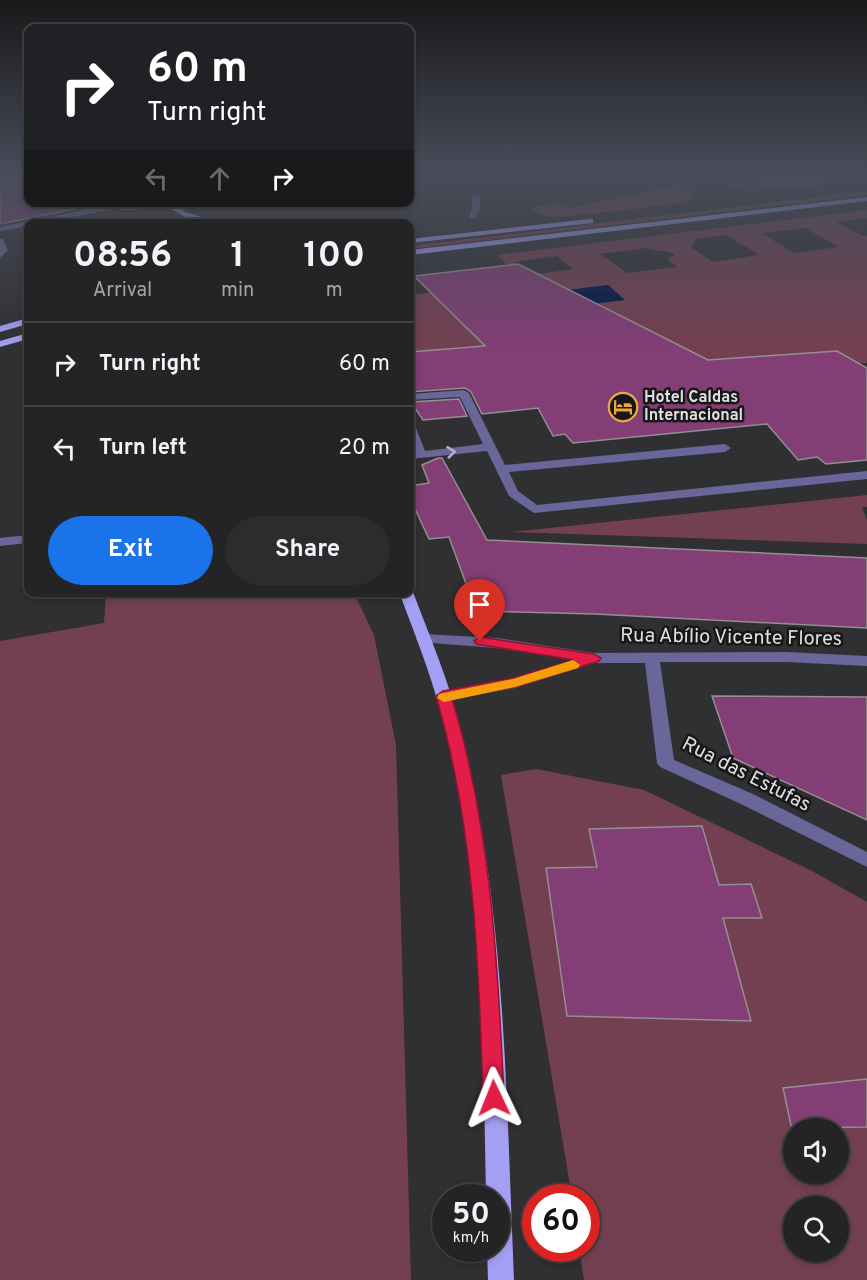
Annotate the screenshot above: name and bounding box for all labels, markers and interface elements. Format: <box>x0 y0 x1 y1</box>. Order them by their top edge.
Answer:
text: 60 m <box>147 44 248 97</box>
icon: right <box>48 48 126 126</box>
text: Turn right <box>147 96 266 130</box>
icon: left <box>140 162 173 195</box>
icon: ahead <box>203 162 236 195</box>
icon: right <box>266 162 299 195</box>
text: 08:56 <box>73 234 172 280</box>
text: 1 <box>230 234 245 280</box>
text: 100 <box>303 234 365 280</box>
text: Arrival <box>93 278 152 304</box>
text: min <box>221 278 254 304</box>
text: m <box>326 278 343 304</box>
icon: right <box>48 348 81 381</box>
text: Turn right <box>99 351 201 378</box>
text: 60 m <box>339 351 390 378</box>
place label: Hotel Caldas Internacional <box>644 388 743 426</box>
hotel icon: Hotel Caldas Internacional <box>607 391 639 423</box>
icon: left <box>48 432 81 465</box>
text: Turn left <box>99 435 187 462</box>
text: 20 m <box>339 435 390 462</box>
one-way arrow <box>446 446 455 458</box>
button: Exit <box>48 516 213 585</box>
button: Share <box>225 516 390 585</box>
pin <box>454 579 505 641</box>
icon: arrive <box>463 588 496 621</box>
street label: Rua Abílio Vicente Flores <box>620 623 842 653</box>
street label: Rua das Estufas <box>677 731 815 819</box>
position arrow <box>462 1066 526 1130</box>
map controls <box>783 1118 849 1262</box>
button: sound <box>783 1118 849 1184</box>
speed limit sign: 60 <box>522 1184 600 1262</box>
button: search <box>783 1196 849 1262</box>
text: 50 <box>452 1197 490 1234</box>
text: km/h <box>453 1229 489 1248</box>

